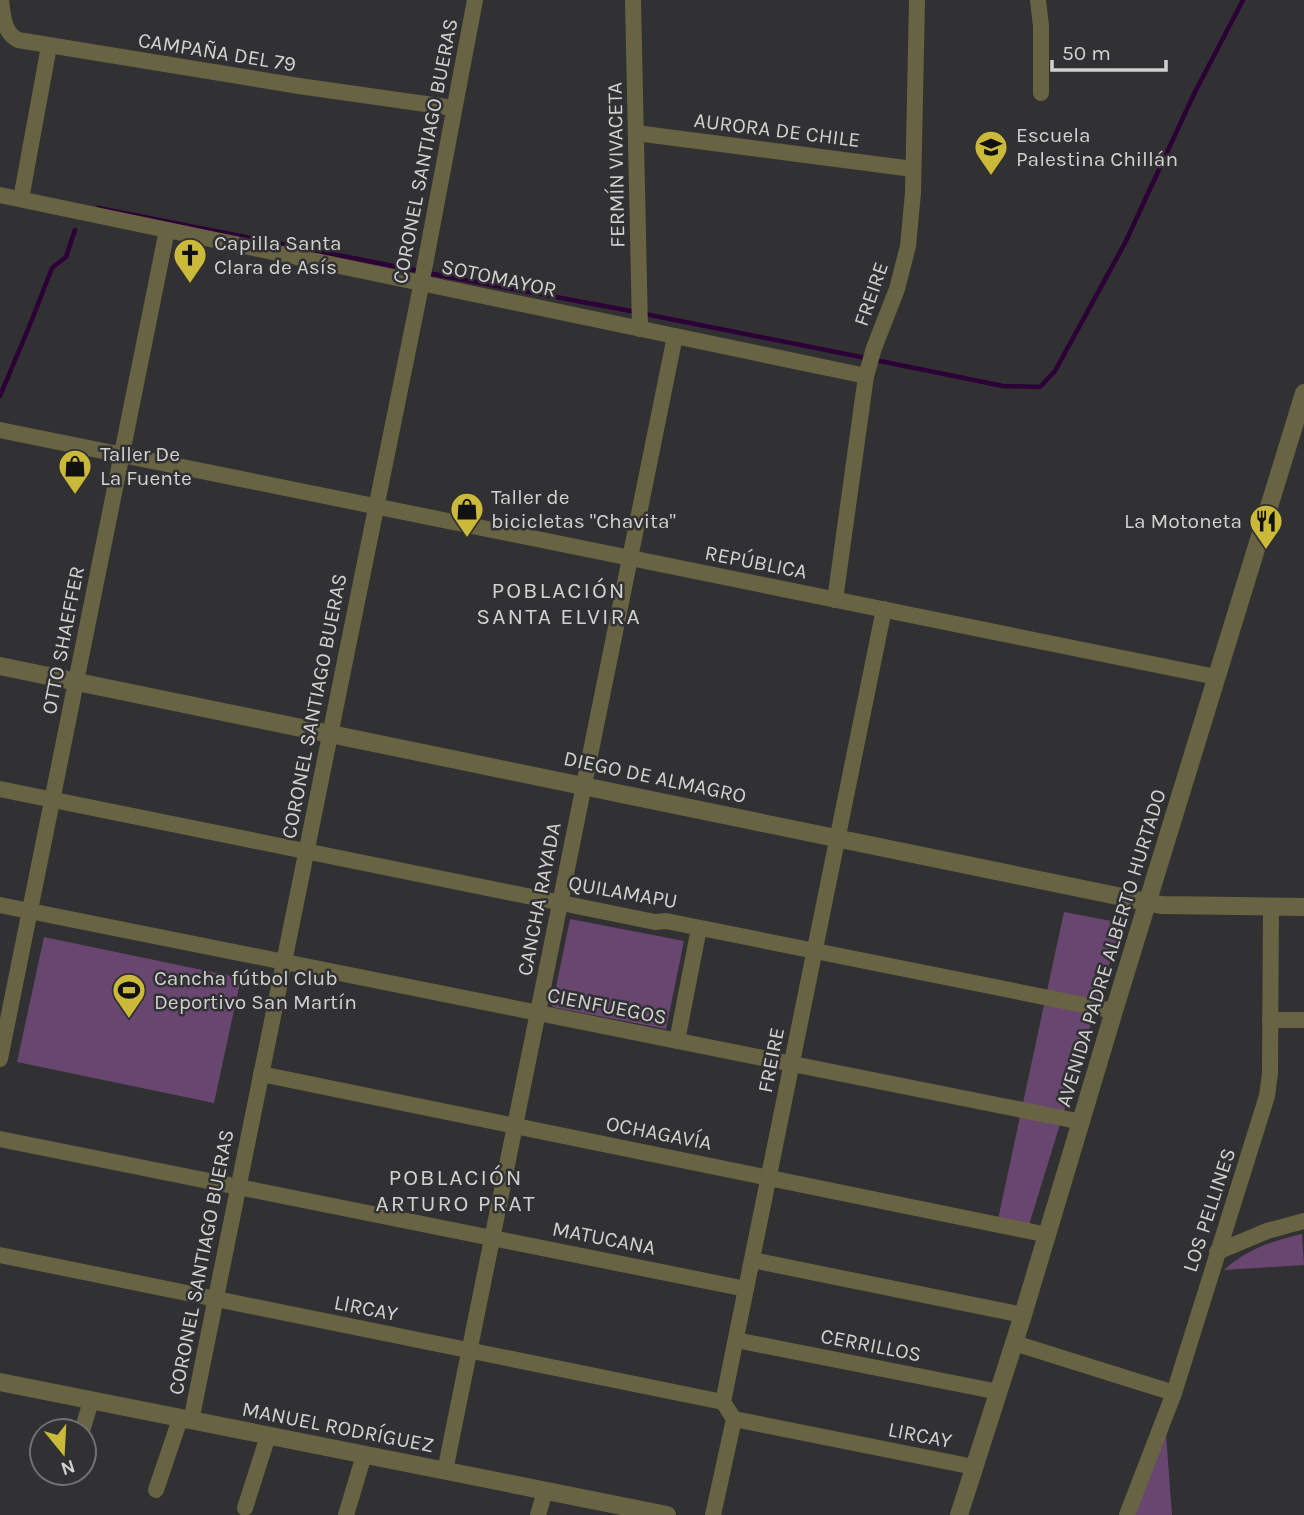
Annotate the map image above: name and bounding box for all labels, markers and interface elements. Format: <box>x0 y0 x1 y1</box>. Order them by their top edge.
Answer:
street label: CORONEL SANTIAGO BUERAS <box>387 16 463 286</box>
street label: CAMPAÑA DEL 79 <box>136 28 298 76</box>
scale bar <box>1052 28 1166 72</box>
text: 50 m <box>1062 41 1111 65</box>
street label: FERMÍN VIVACETA <box>603 82 629 248</box>
street label: AURORA DE CHILE <box>693 108 861 152</box>
place label: Escuela Palestina Chillán <box>1016 123 1178 171</box>
school or university icon: Escuela Palestina Chillán <box>972 128 1010 177</box>
place label: Capilla Santa Clara de Asís <box>214 231 342 279</box>
church icon: Capilla Santa Clara de Asís <box>171 236 209 285</box>
street label: SOTOMAYOR <box>439 254 559 302</box>
street label: FREIRE <box>849 259 893 329</box>
place label: Taller De La Fuente <box>100 442 192 490</box>
shop icon: Taller De La Fuente <box>56 447 94 496</box>
place label: Taller de bicicletas "Chavita" <box>491 485 676 533</box>
shop icon: Taller de bicicletas "Chavita" <box>448 490 486 539</box>
restaurant icon: La Motoneta <box>1247 502 1285 551</box>
place label: La Motoneta <box>1124 509 1242 533</box>
street label: REPÚBLICA <box>703 540 809 584</box>
street label: OTTO SHAEFFER <box>37 564 89 716</box>
street label: CORONEL SANTIAGO BUERAS <box>276 571 352 841</box>
district label: POBLACIÓN SANTA ELVIRA <box>476 577 642 630</box>
street label: DIEGO DE ALMAGRO <box>562 746 748 808</box>
street label: AVENIDA PADRE ALBERTO HURTADO <box>1051 786 1171 1110</box>
street label: CANCHA RAYADA <box>512 820 566 978</box>
street label: QUILAMAPU <box>567 871 679 913</box>
place label: Cancha fútbol Club Deportivo San Martín <box>154 966 357 1014</box>
sports icon: Cancha fútbol Club Deportivo San Martín <box>110 971 148 1020</box>
street label: CIENFUEGOS <box>545 983 669 1029</box>
street label: FREIRE <box>753 1025 789 1095</box>
street label: OCHAGAVÍA <box>604 1111 714 1155</box>
street label: CORONEL SANTIAGO BUERAS <box>163 1127 239 1397</box>
street label: LOS PELLINES <box>1178 1145 1240 1275</box>
district label: POBLACIÓN ARTURO PRAT <box>376 1164 536 1217</box>
street label: MATUCANA <box>550 1216 658 1260</box>
street label: LIRCAY <box>332 1290 400 1326</box>
street label: CERRILLOS <box>819 1323 923 1367</box>
street label: MANUEL RODRÍGUEZ <box>240 1397 436 1457</box>
north arrow <box>28 1417 98 1487</box>
street label: LIRCAY <box>886 1417 954 1453</box>
text: N <box>58 1455 78 1480</box>

